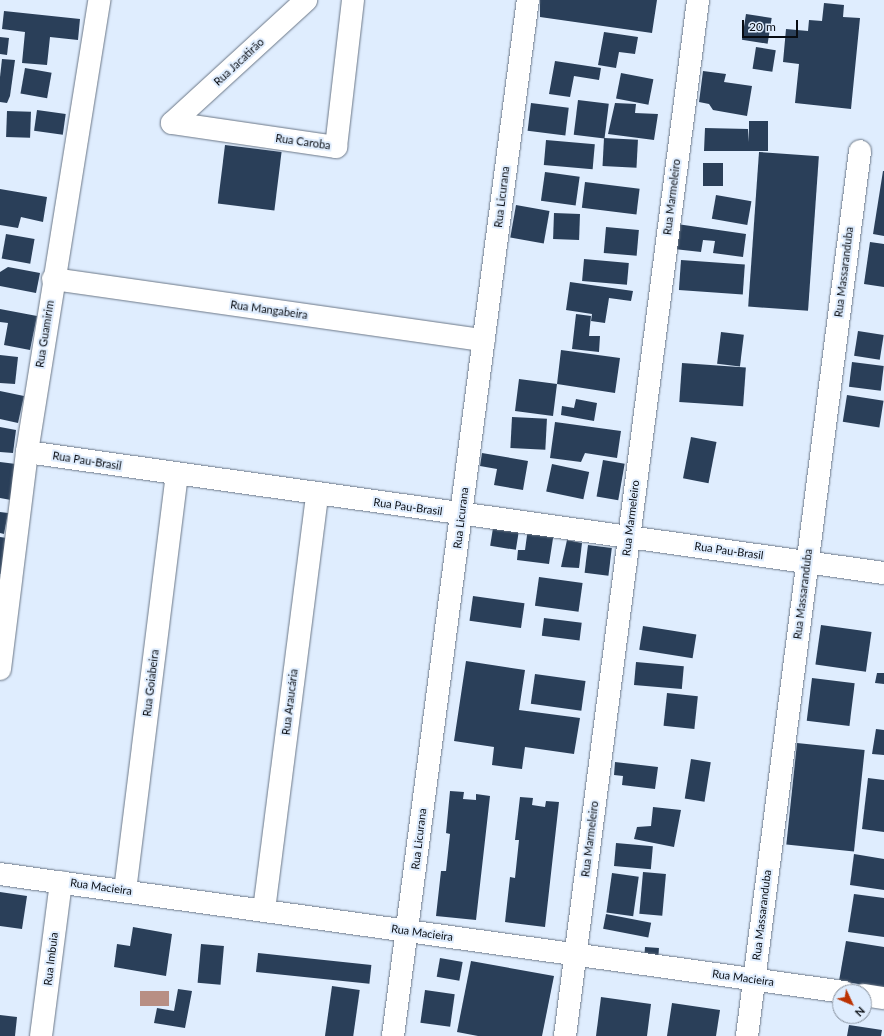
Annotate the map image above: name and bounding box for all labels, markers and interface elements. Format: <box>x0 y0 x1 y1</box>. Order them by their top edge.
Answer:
scale bar <box>744 12 800 38</box>
text: 20 m <box>749 19 776 34</box>
street label: Rua Jacatirão <box>211 35 267 89</box>
street label: Rua Caroba <box>275 132 331 152</box>
street label: Rua Marmeleiro <box>661 158 683 236</box>
street label: Rua Licurana <box>492 166 512 228</box>
street label: Rua Massaranduba <box>832 226 856 318</box>
street label: Rua Mangabeira <box>230 298 308 322</box>
street label: Rua Guamirim <box>33 299 57 369</box>
street label: Rua Pau-Brasil <box>52 449 122 473</box>
street label: Rua Marmeleiro <box>620 479 642 557</box>
street label: Rua Licurana <box>451 487 471 549</box>
street label: Rua Pau-Brasil <box>373 496 443 518</box>
street label: Rua Pau-Brasil <box>694 540 764 562</box>
street label: Rua Massaranduba <box>791 548 815 640</box>
street label: Rua Goiabeira <box>140 649 162 717</box>
street label: Rua Araucária <box>279 668 301 736</box>
street label: Rua Marmeleiro <box>579 800 601 878</box>
street label: Rua Licurana <box>409 808 429 870</box>
street label: Rua Massaranduba <box>750 869 774 961</box>
street label: Rua Macieira <box>69 876 133 898</box>
street label: Rua Macieira <box>390 922 454 944</box>
street label: Rua Imbuia <box>41 932 61 986</box>
street label: Rua Macieira <box>711 967 775 989</box>
north arrow <box>832 984 872 1024</box>
text: N <box>853 1004 868 1020</box>

